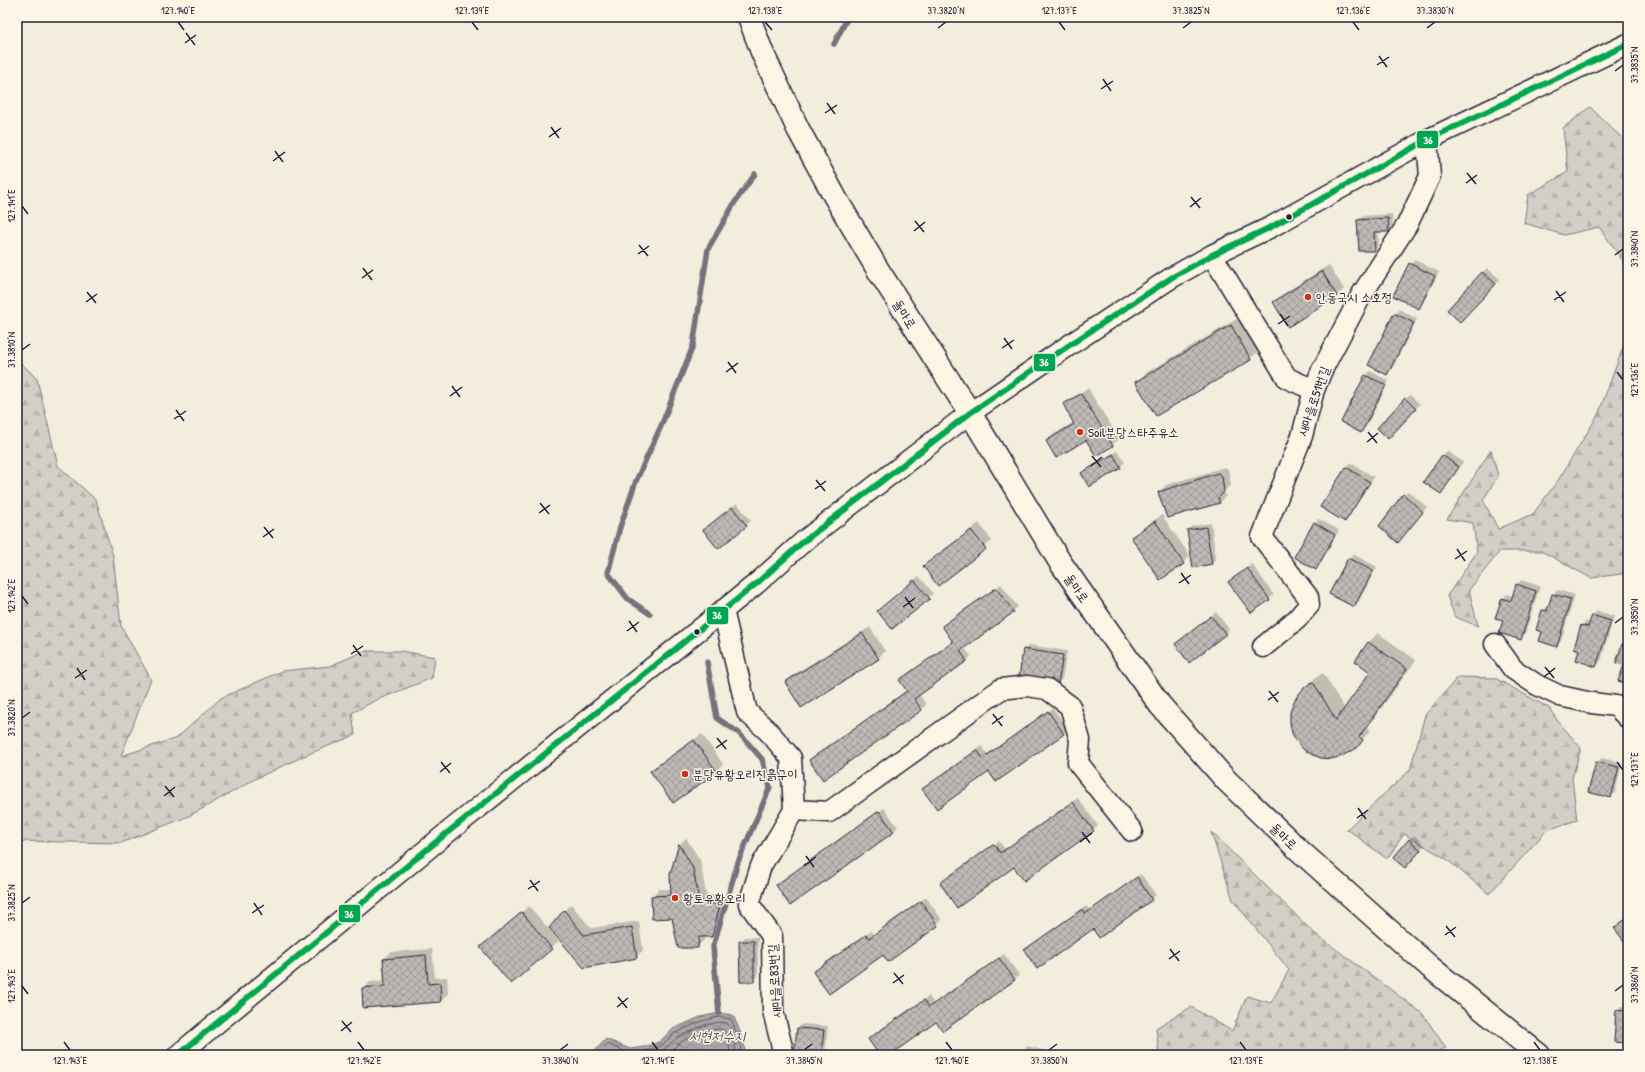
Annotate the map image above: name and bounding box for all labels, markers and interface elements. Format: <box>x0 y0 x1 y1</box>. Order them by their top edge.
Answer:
text: 127.140°E <box>161 4 196 17</box>
text: 127.139°E <box>455 4 490 17</box>
text: 127.138°E <box>748 4 783 17</box>
text: 37.3820°N <box>927 4 965 17</box>
text: 127.137°E <box>1041 4 1077 17</box>
text: 37.3825°N <box>1173 4 1209 17</box>
text: 127.136°E <box>1336 4 1371 17</box>
text: 37.3830°N <box>1417 4 1453 17</box>
text: 37.3835°N <box>1628 47 1641 83</box>
line badge: 36 <box>1416 130 1439 149</box>
text: 36 <box>1423 133 1433 147</box>
text: 127.141°E <box>5 189 18 223</box>
unlabelled marker <box>1284 212 1294 222</box>
text: 37.3840°N <box>1628 231 1641 267</box>
place label: 안동국시 소호정 <box>1316 288 1392 306</box>
marker: 안동국시 소호정 <box>1303 292 1313 302</box>
street label: 돌마로 <box>889 296 921 332</box>
text: 37.3810°N <box>5 332 18 368</box>
line badge: 36 <box>1033 353 1056 372</box>
text: 36 <box>1039 355 1049 369</box>
text: 127.136°E <box>1628 362 1641 397</box>
street label: 새마을로51번길 <box>1293 364 1333 438</box>
place label: Soil분당스타주유소 <box>1088 423 1179 441</box>
marker: Soil분당스타주유소 <box>1075 427 1085 437</box>
street label: 돌마로 <box>1061 570 1093 606</box>
text: 127.142°E <box>5 578 18 613</box>
text: 37.3850°N <box>1628 599 1641 635</box>
line badge: 36 <box>706 606 729 625</box>
text: 36 <box>712 608 722 622</box>
unlabelled marker <box>692 627 702 637</box>
text: 37.3820°N <box>5 699 18 737</box>
text: 127.137°E <box>1628 752 1641 788</box>
place label: 분당유황오리진흙구이 <box>693 765 798 783</box>
marker: 분당유황오리진흙구이 <box>680 769 690 779</box>
street label: 돌마로 <box>1266 819 1302 853</box>
text: 37.3825°N <box>5 885 18 921</box>
place label: 황토유황오리 <box>683 889 746 907</box>
marker: 황토유황오리 <box>670 893 680 903</box>
line badge: 36 <box>338 904 361 923</box>
text: 36 <box>344 907 354 921</box>
street label: 새마을로83번길 <box>763 943 785 1019</box>
text: 37.3860°N <box>1628 967 1641 1003</box>
text: 127.143°E <box>5 968 18 1003</box>
water label: 서현저수지 <box>689 1026 747 1045</box>
text: 127.143°E <box>53 1054 88 1067</box>
text: 127.142°E <box>347 1054 382 1067</box>
text: 37.3840°N <box>542 1054 578 1067</box>
text: 127.141°E <box>641 1054 675 1067</box>
text: 37.3845°N <box>786 1054 822 1067</box>
text: 127.140°E <box>935 1054 970 1067</box>
text: 37.3850°N <box>1031 1054 1067 1067</box>
text: 127.139°E <box>1229 1054 1264 1067</box>
text: 127.138°E <box>1523 1054 1558 1067</box>

